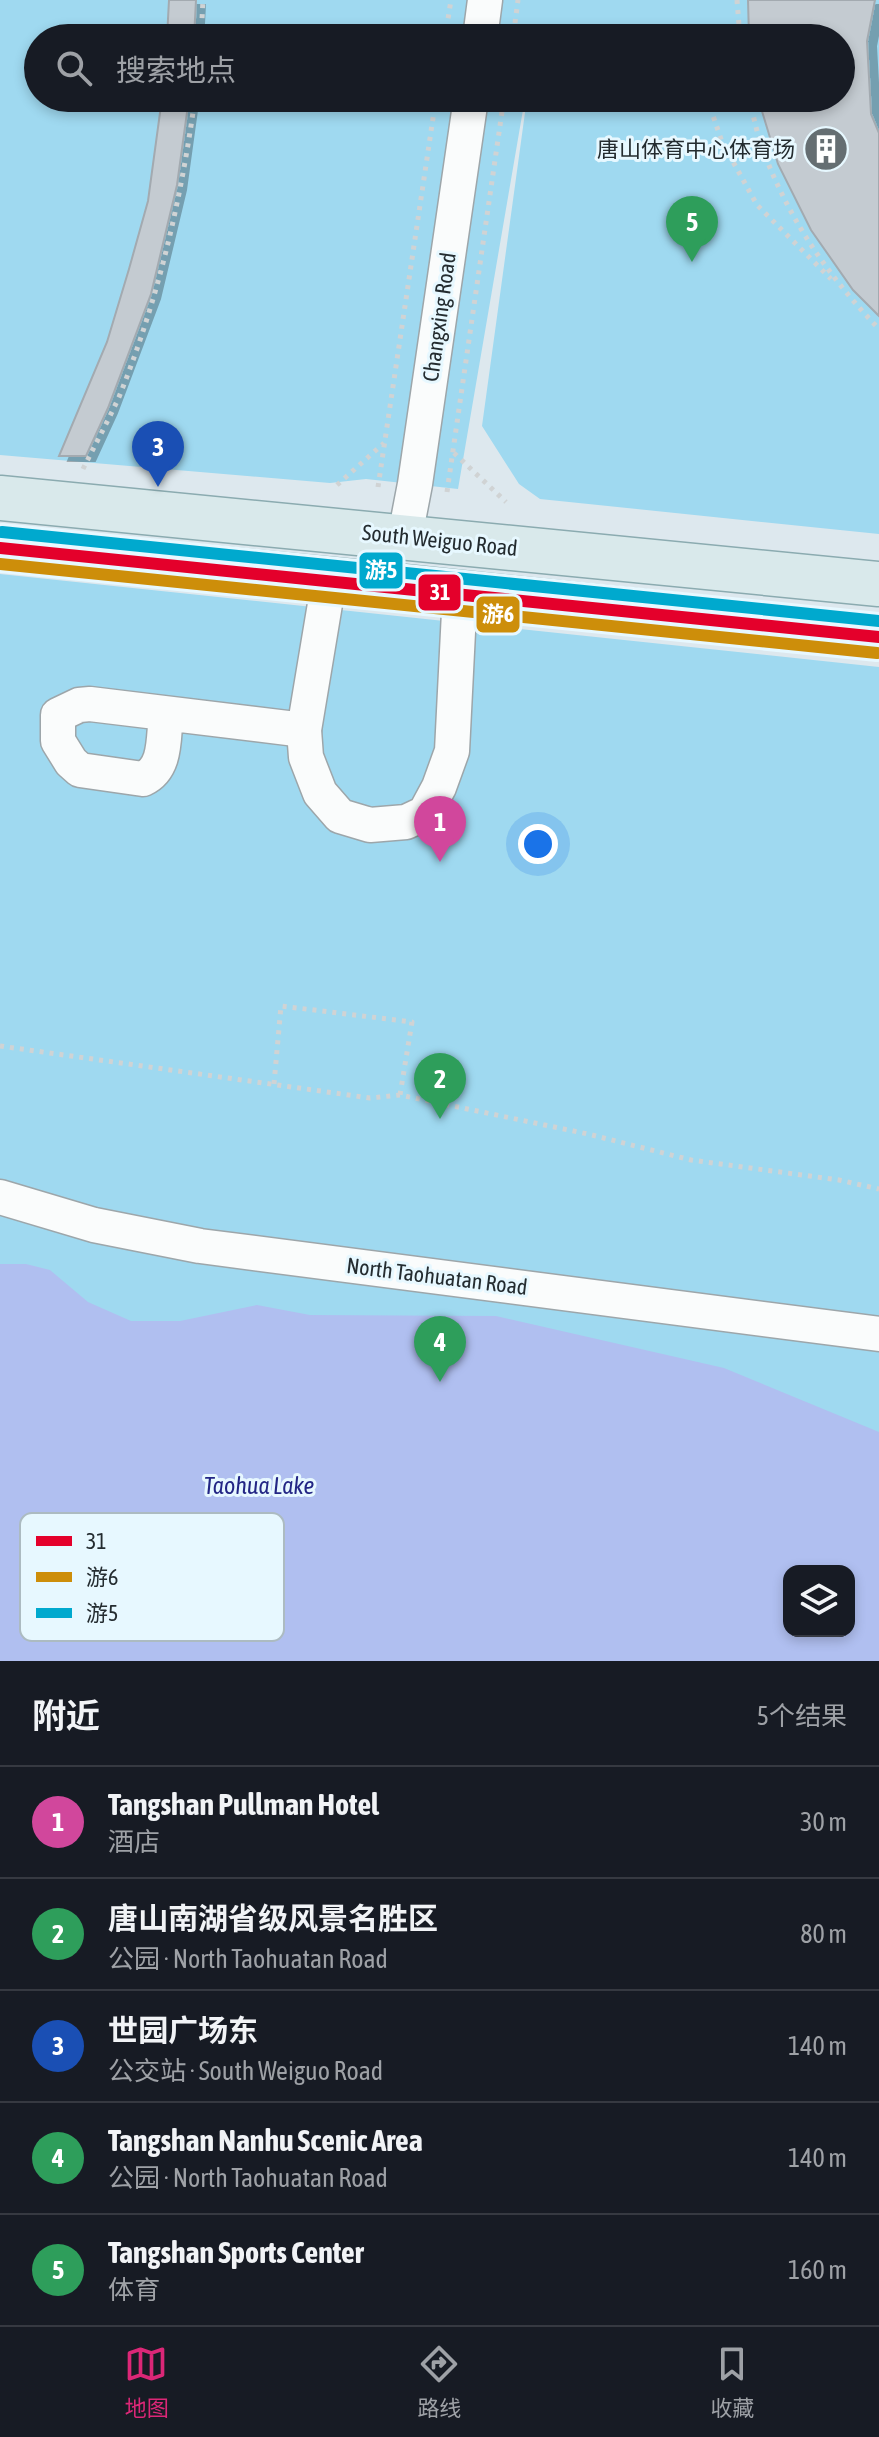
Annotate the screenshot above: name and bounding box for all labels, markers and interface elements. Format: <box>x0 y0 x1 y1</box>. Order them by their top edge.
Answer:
search box <box>24 24 855 112</box>
icon: search <box>52 46 96 90</box>
text: 搜索地点 <box>116 53 236 87</box>
building icon: 唐山体育中心体育场 <box>802 125 850 173</box>
place label: 唐山体育中心体育场 <box>597 136 795 162</box>
pin: 5 <box>666 196 718 262</box>
street label: Changxing Road <box>417 251 461 383</box>
pin: 3 <box>132 421 184 487</box>
street label: South Weiguo Road <box>361 519 519 561</box>
line badge: 游5 <box>358 551 404 590</box>
text: 游5 <box>365 557 397 583</box>
line badge: 31 <box>417 573 462 612</box>
text: 31 <box>430 579 450 605</box>
line badge: 游6 <box>475 595 521 634</box>
text: 游6 <box>482 601 514 627</box>
pin: 1 <box>414 796 466 862</box>
your location <box>518 824 558 864</box>
pin: 2 <box>414 1053 466 1119</box>
street label: North Taohuatan Road <box>345 1252 529 1300</box>
pin: 4 <box>414 1316 466 1382</box>
water label: Taohua Lake <box>204 1472 314 1499</box>
legend <box>20 1513 284 1641</box>
text: 31 <box>86 1528 107 1554</box>
text: 游6 <box>86 1564 118 1590</box>
map controls <box>783 1565 855 1637</box>
button: layers <box>783 1565 855 1637</box>
text: 游5 <box>86 1600 118 1626</box>
text: 附近 <box>32 1696 100 1735</box>
text: 5个结果 <box>757 1701 847 1731</box>
text: Tangshan Pullman Hotel <box>108 1787 379 1821</box>
text: 1 <box>52 1807 64 1837</box>
text: 30 m <box>800 1807 847 1837</box>
text: 酒店 <box>108 1827 160 1857</box>
text: 唐山南湖省级风景名胜区 <box>108 1901 438 1935</box>
text: 2 <box>52 1919 64 1949</box>
text: 80 m <box>800 1919 847 1949</box>
text: 公园 · North Taohuatan Road <box>108 1944 388 1974</box>
text: 世园广场东 <box>108 2013 258 2047</box>
text: 3 <box>52 2031 64 2061</box>
text: 140 m <box>788 2031 847 2061</box>
text: 公交站 · South Weiguo Road <box>108 2056 383 2086</box>
text: Tangshan Nanhu Scenic Area <box>108 2123 423 2157</box>
text: 4 <box>52 2143 64 2173</box>
text: 140 m <box>788 2143 847 2173</box>
text: 公园 · North Taohuatan Road <box>108 2163 388 2193</box>
text: Tangshan Sports Center <box>108 2235 364 2269</box>
text: 5 <box>52 2255 64 2285</box>
text: 160 m <box>788 2255 847 2285</box>
text: 体育 <box>108 2275 160 2305</box>
tab: 地图 <box>124 2342 169 2422</box>
tab: 路线 <box>417 2342 462 2422</box>
tab: 收藏 <box>710 2342 755 2422</box>

